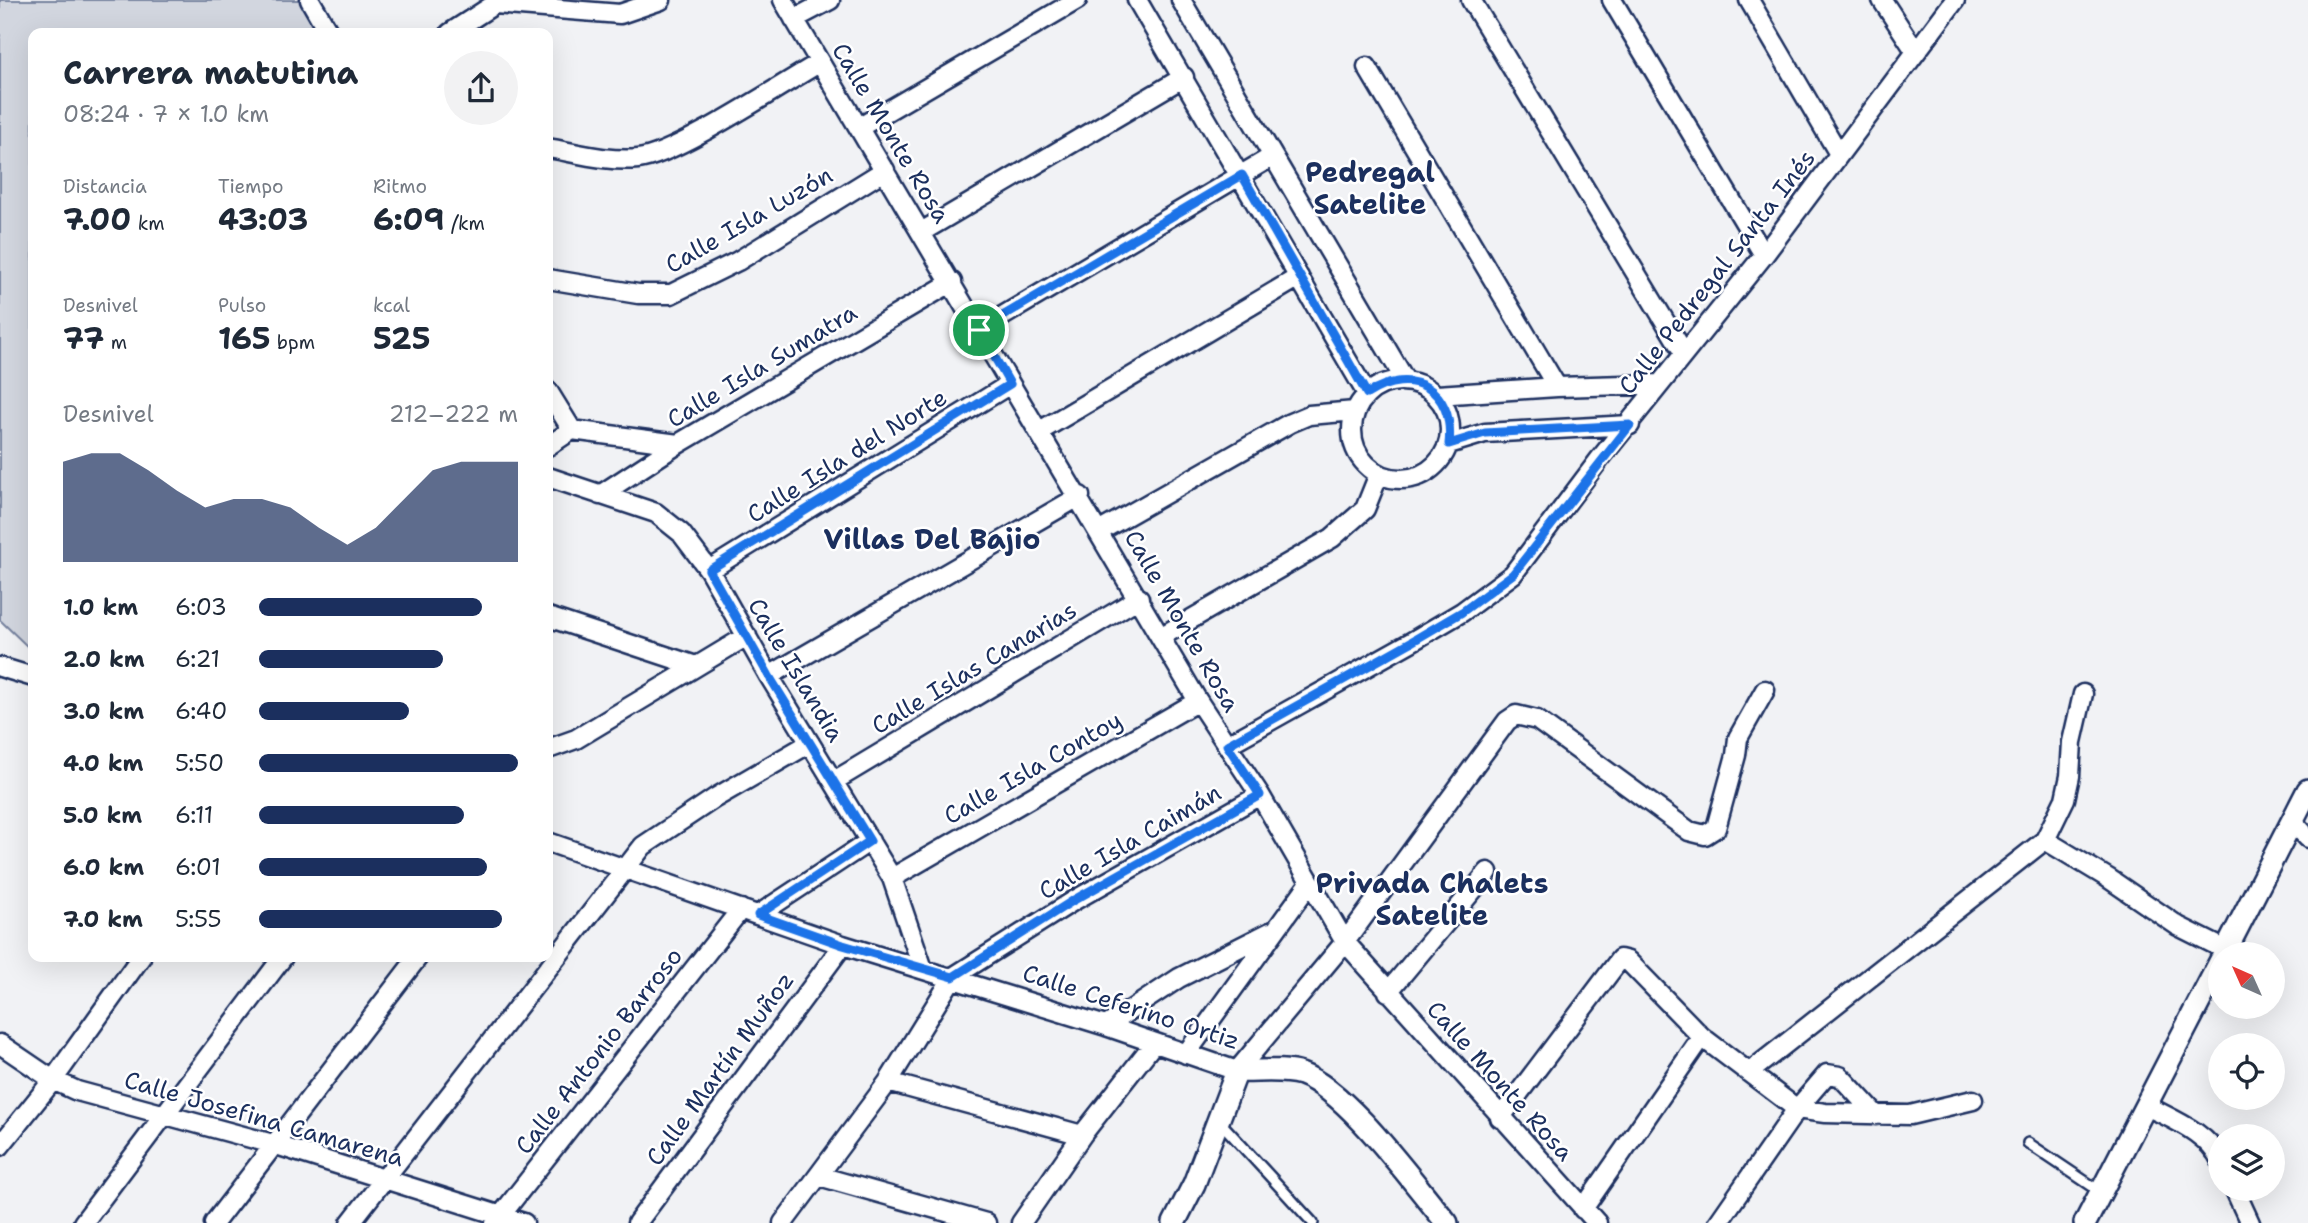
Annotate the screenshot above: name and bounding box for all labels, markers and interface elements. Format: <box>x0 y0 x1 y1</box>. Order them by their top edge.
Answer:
street label: Calle Monte Rosa <box>824 37 958 229</box>
text: Carrera matutina <box>63 51 358 94</box>
button: share <box>444 51 518 125</box>
text: 08:24 · 7 × 1.0 km <box>63 99 269 129</box>
street label: Calle Pedregal Santa Inés <box>1611 143 1823 401</box>
district label: Pedregal Satelite <box>1305 153 1435 223</box>
street label: Calle Isla Luzón <box>660 159 838 281</box>
text: Distancia <box>63 174 147 199</box>
text: Tiempo <box>218 174 284 199</box>
text: Ritmo <box>373 174 427 199</box>
text: 7.00 <box>63 199 131 240</box>
text: 43:03 <box>218 199 308 240</box>
text: 6:09 <box>373 199 444 240</box>
text: km <box>131 211 165 236</box>
text: /km <box>444 211 485 236</box>
text: Desnivel <box>63 293 138 318</box>
text: Pulso <box>218 293 266 318</box>
text: kcal <box>373 293 410 318</box>
street label: Calle Isla Sumatra <box>661 297 863 435</box>
pin <box>949 300 1009 360</box>
icon: arrive <box>960 311 998 349</box>
text: 77 <box>63 318 104 359</box>
text: 165 <box>218 318 270 359</box>
text: 525 <box>373 318 430 359</box>
text: m <box>104 330 127 355</box>
text: bpm <box>270 330 315 355</box>
street label: Calle Isla del Norte <box>741 382 953 530</box>
text: Desnivel <box>63 399 154 429</box>
text: 212–222 m <box>389 399 518 429</box>
district label: Villas Del Bajio <box>823 520 1041 558</box>
street label: Calle Monte Rosa <box>1117 524 1247 718</box>
text: 1.0 km <box>63 592 138 622</box>
text: 6:03 <box>175 592 227 622</box>
street label: Calle Islandia <box>740 592 852 748</box>
street label: Calle Islas Canarias <box>866 594 1082 742</box>
text: 2.0 km <box>63 644 145 674</box>
text: 6:21 <box>175 644 220 674</box>
text: 3.0 km <box>63 696 144 726</box>
text: 6:40 <box>175 696 227 726</box>
street label: Calle Isla Contoy <box>938 704 1128 832</box>
text: 4.0 km <box>63 748 144 778</box>
text: 5:50 <box>175 748 224 778</box>
street label: Calle Isla Caimán <box>1033 777 1227 907</box>
text: 5.0 km <box>63 800 142 830</box>
text: 6:11 <box>175 800 213 830</box>
text: 6.0 km <box>63 852 144 882</box>
text: 6:01 <box>175 852 221 882</box>
district label: Privada Chalets Satelite <box>1316 864 1548 934</box>
text: 7.0 km <box>63 904 143 934</box>
text: 5:55 <box>175 904 221 934</box>
street label: Calle Antonio Barroso <box>508 941 690 1161</box>
north arrow <box>2208 942 2286 1018</box>
map controls <box>2208 942 2285 1201</box>
street label: Calle Ceferino Ortiz <box>1018 957 1244 1057</box>
street label: Calle Martín Muñoz <box>639 966 801 1172</box>
street label: Calle Monte Rosa <box>1419 994 1581 1168</box>
button: locate <box>2208 1033 2285 1110</box>
street label: Calle Josefina Camarena <box>120 1064 408 1174</box>
button: layers <box>2208 1124 2285 1201</box>

